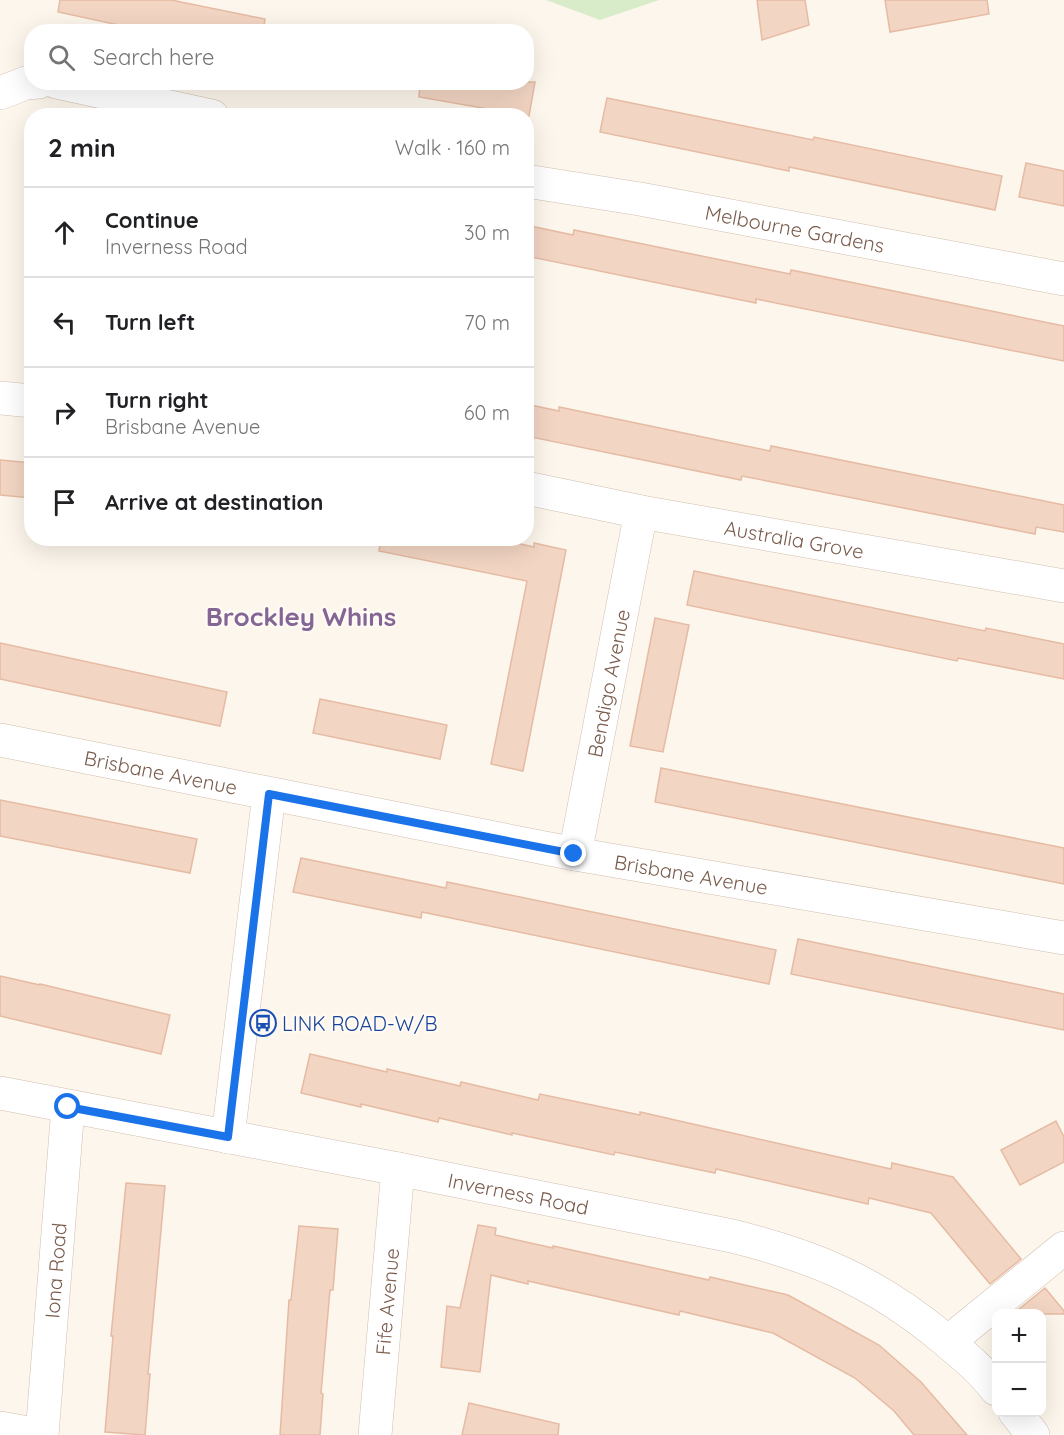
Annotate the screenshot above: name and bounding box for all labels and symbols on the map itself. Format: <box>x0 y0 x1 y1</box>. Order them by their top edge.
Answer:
street label: Melbourne Gardens <box>703 199 887 257</box>
street label: Australia Grove <box>722 514 866 563</box>
district label: Brockley Whins <box>206 600 396 633</box>
street label: Bendigo Avenue <box>581 607 634 759</box>
street label: Brisbane Avenue <box>82 745 240 799</box>
route end <box>560 840 586 866</box>
street label: Brisbane Avenue <box>612 848 770 899</box>
bus stop icon: LINK ROAD-W/B <box>248 1008 278 1038</box>
place label: LINK ROAD-W/B <box>282 1011 437 1036</box>
route start <box>54 1093 80 1119</box>
street label: Inverness Road <box>446 1167 591 1219</box>
street label: Iona Road <box>39 1222 71 1319</box>
street label: Fife Avenue <box>369 1247 404 1356</box>

